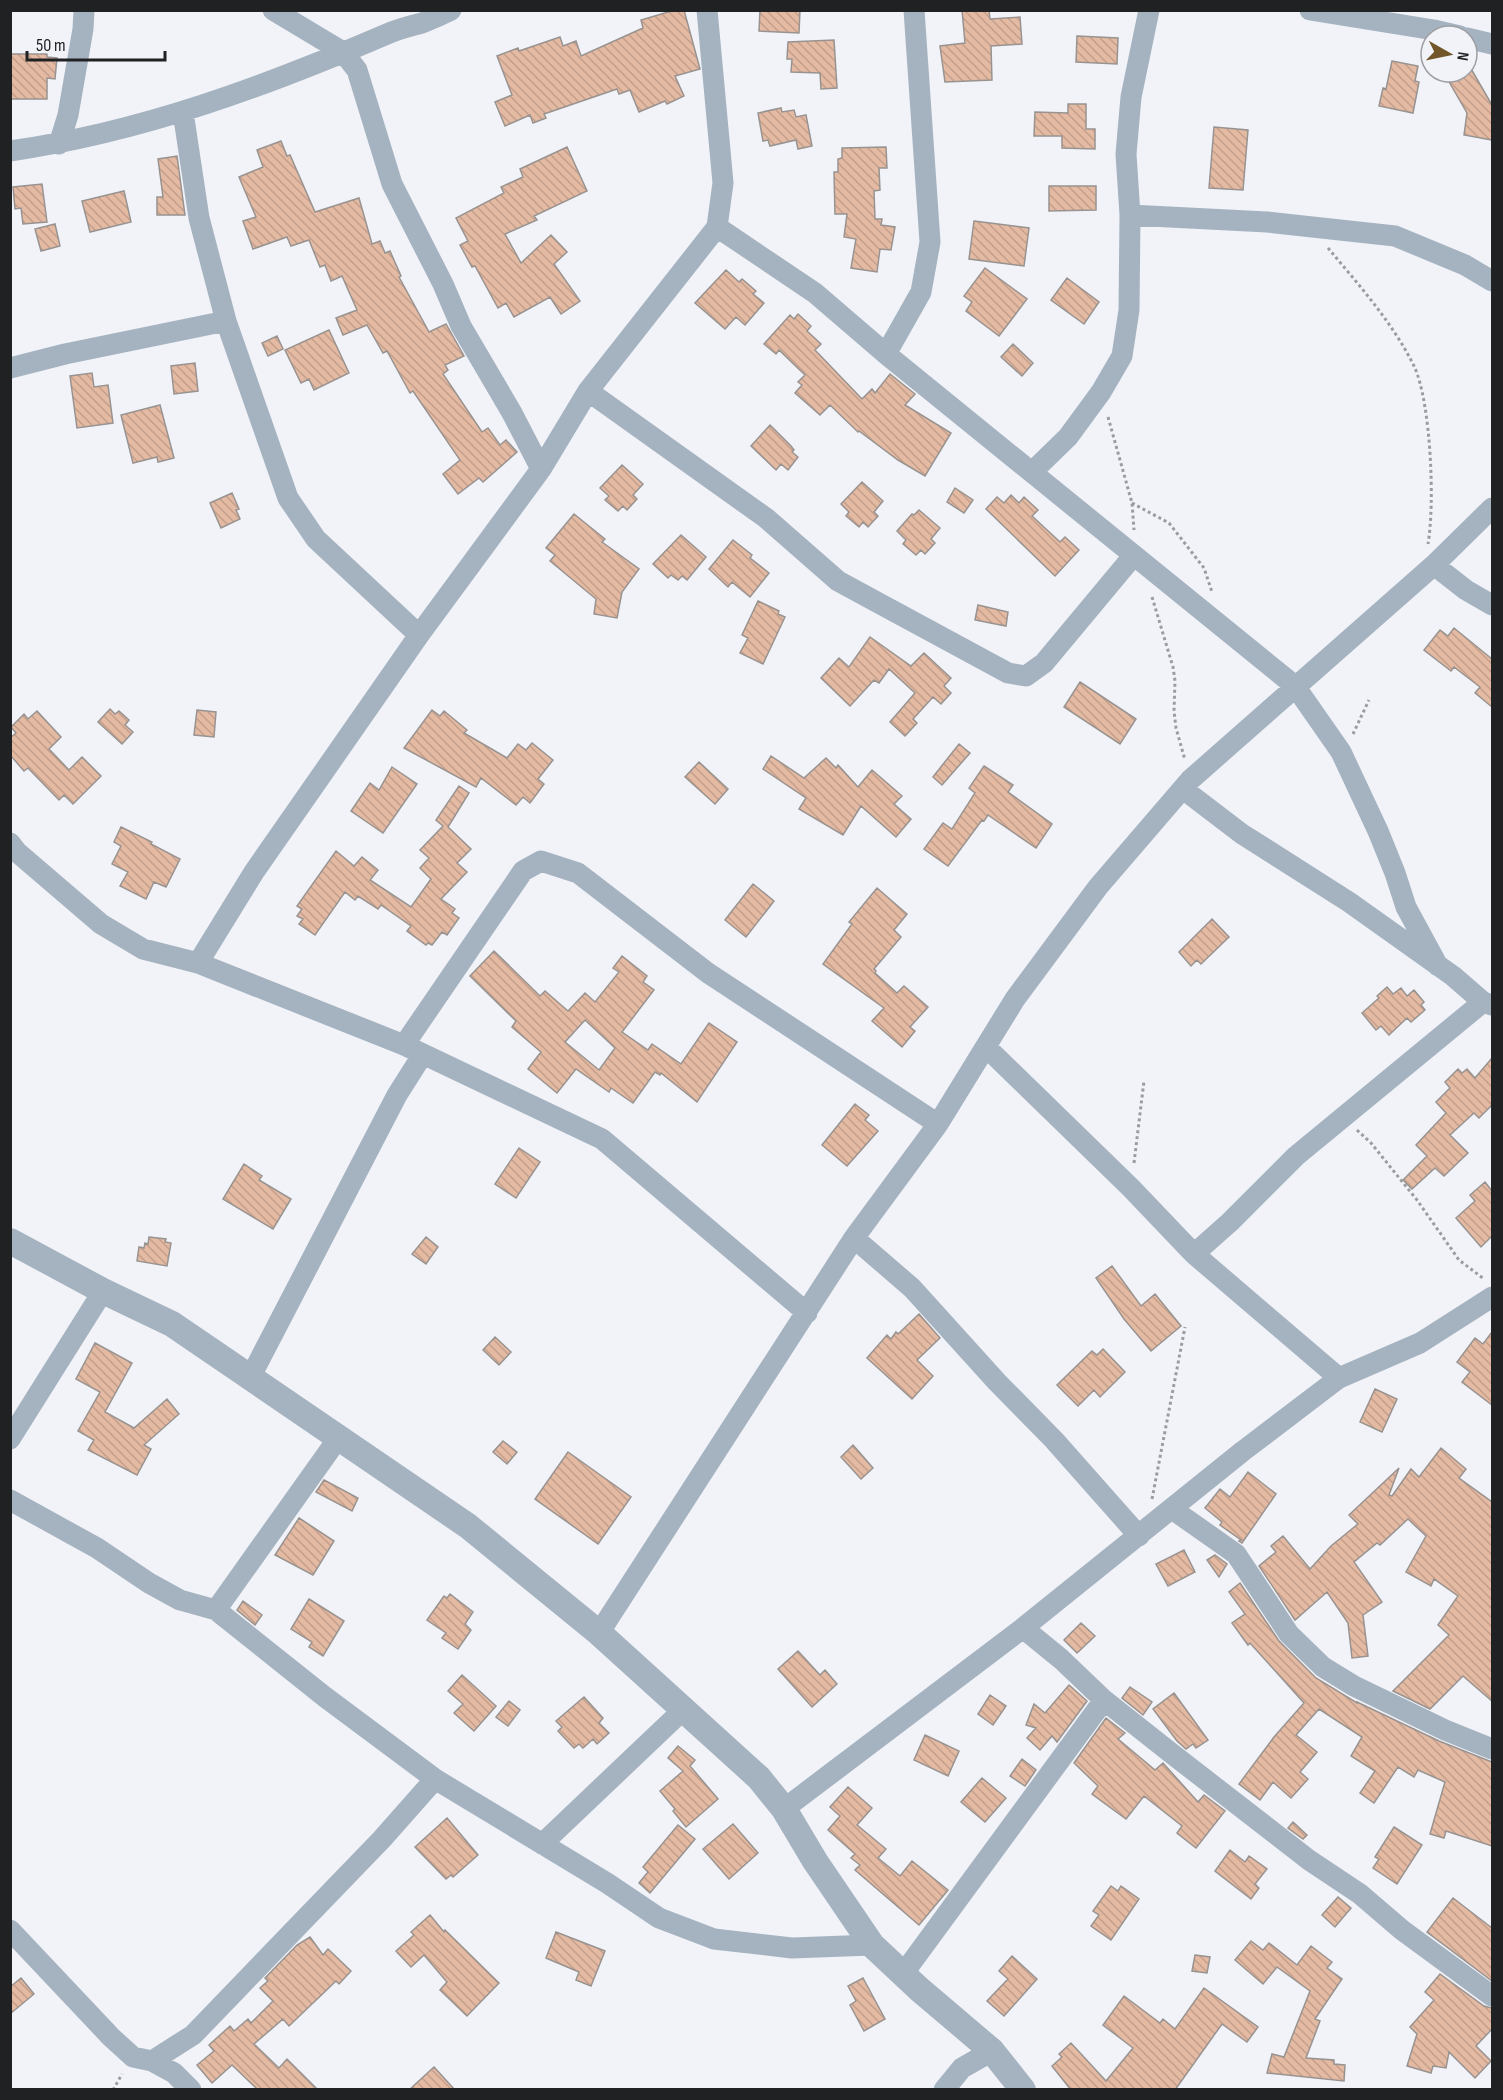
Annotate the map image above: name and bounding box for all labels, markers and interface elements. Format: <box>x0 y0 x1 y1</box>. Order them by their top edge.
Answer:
scale bar <box>27 24 165 62</box>
north arrow <box>1419 24 1479 84</box>
text: 50 m <box>36 35 66 56</box>
text: N <box>1452 50 1472 62</box>

